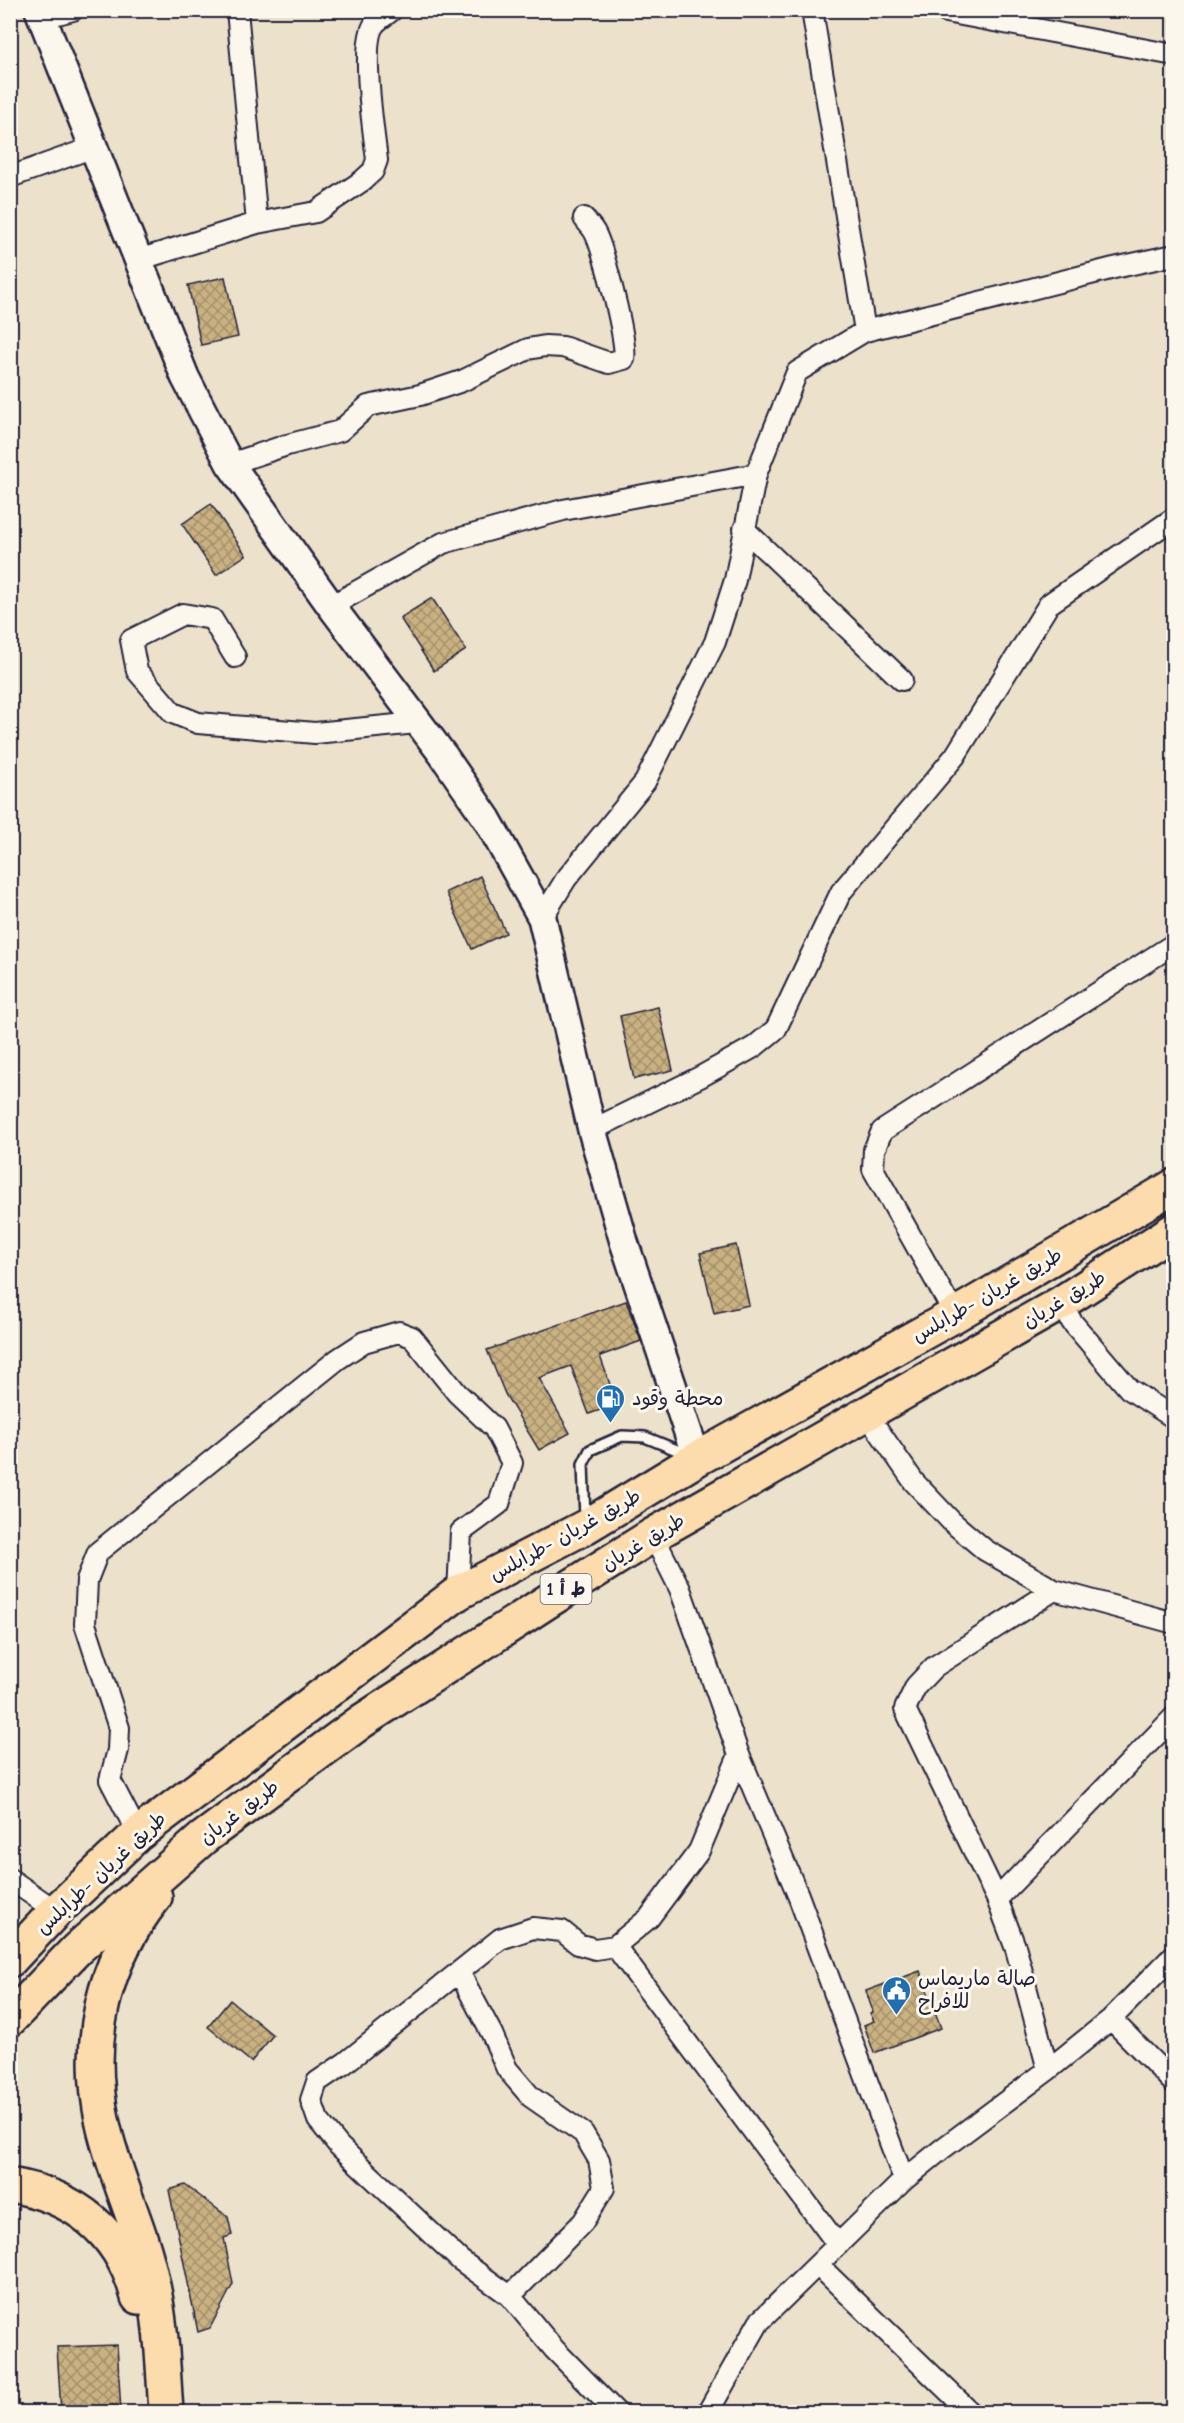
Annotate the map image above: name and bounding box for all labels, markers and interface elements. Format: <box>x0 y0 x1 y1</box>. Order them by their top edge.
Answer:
street label: طريق غريان -طرابلس <box>908 1242 1066 1348</box>
street label: طريق غريان <box>1018 1265 1110 1333</box>
fuel station icon: محطة وقود <box>595 1382 627 1424</box>
place label: محطة وقود <box>632 1387 723 1410</box>
street label: طريق غريان -طرابلس <box>485 1483 645 1587</box>
street label: طريق غريان <box>597 1508 689 1576</box>
road number: ط أ 1 <box>540 1574 592 1604</box>
street label: طريق غريان <box>195 1775 283 1849</box>
street label: طريق غريان -طرابلس <box>31 1807 171 1939</box>
place label: صالة ماريماس للافراح <box>918 1967 1036 2015</box>
public building icon: صالة ماريماس للافراح <box>881 1974 913 2016</box>

